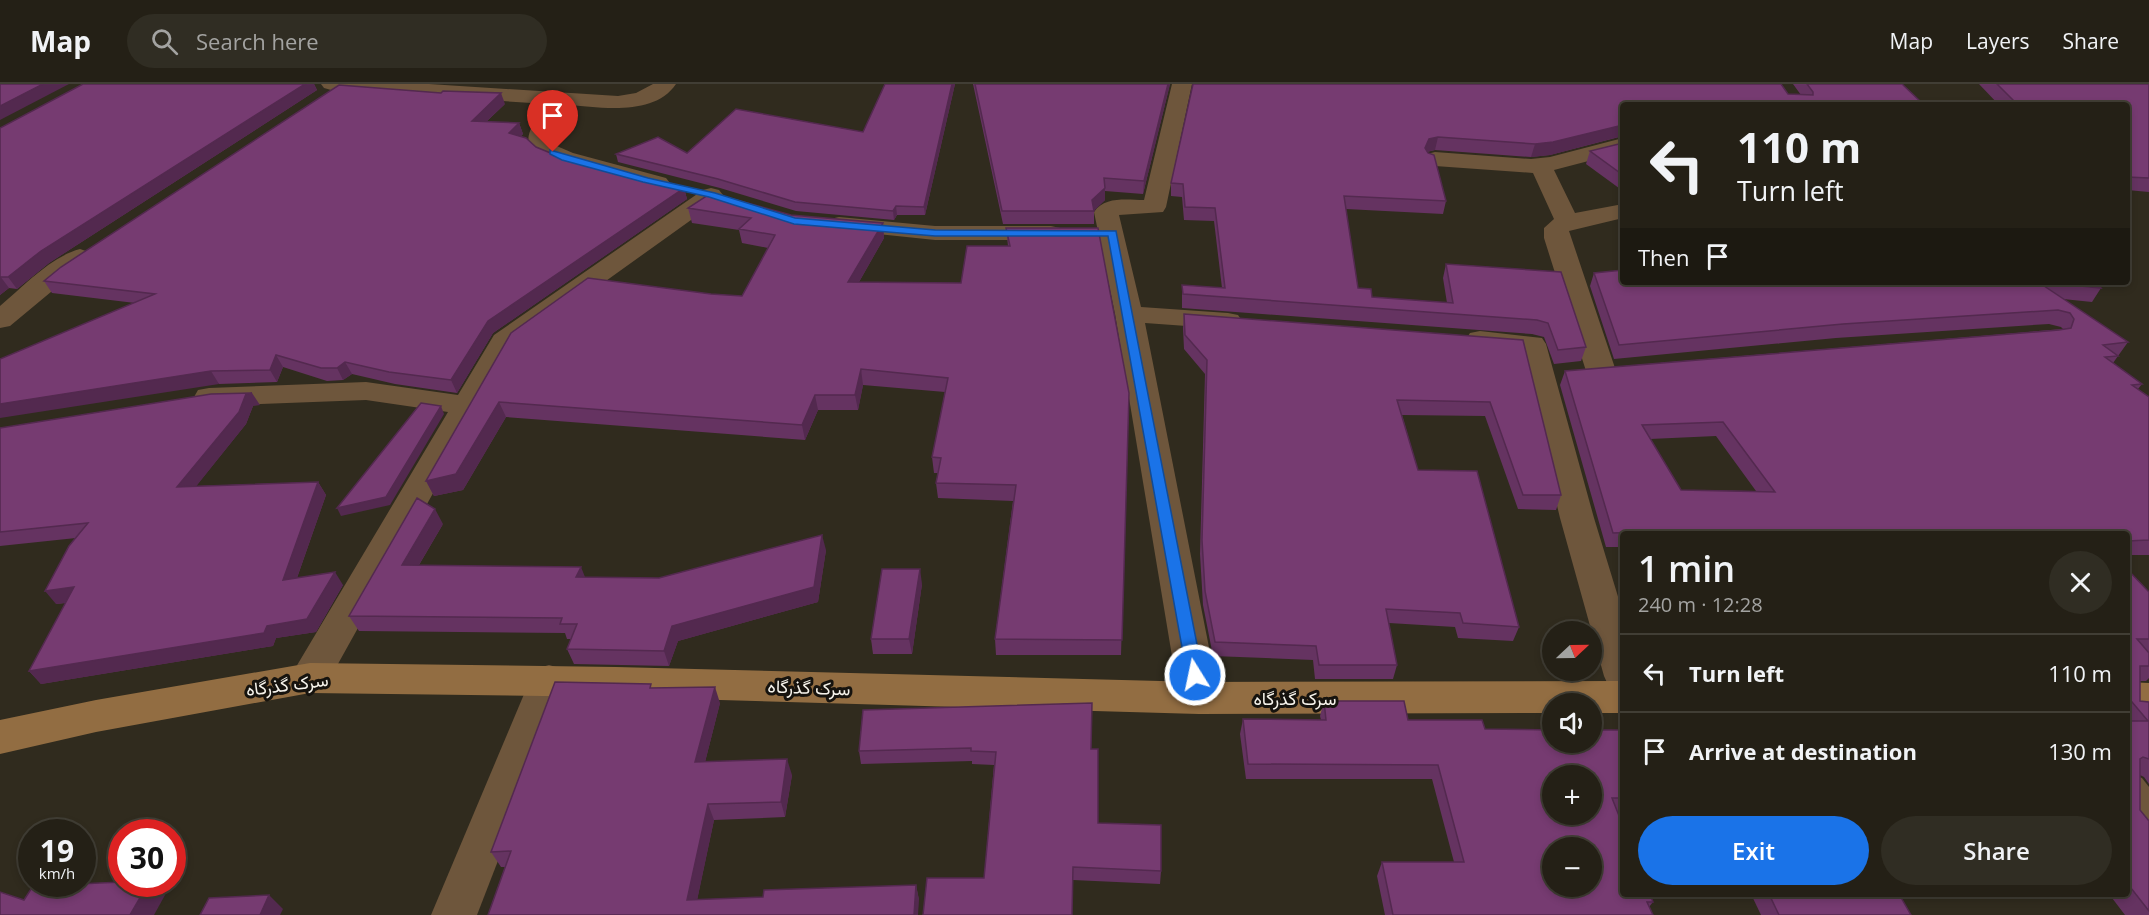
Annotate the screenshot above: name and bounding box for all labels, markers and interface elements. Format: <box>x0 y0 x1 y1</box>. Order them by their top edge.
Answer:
search box <box>127 14 547 68</box>
text: Map <box>30 22 91 60</box>
icon: search <box>148 25 181 58</box>
text: Search here <box>196 26 319 56</box>
text: Map <box>1890 27 1933 55</box>
text: Layers <box>1966 27 2030 55</box>
text: Share <box>2063 27 2119 55</box>
pin <box>527 90 578 152</box>
icon: arrive <box>536 99 569 132</box>
text: 110 m <box>1737 118 1861 175</box>
icon: left <box>1638 126 1716 204</box>
text: Turn left <box>1737 172 1844 209</box>
icon: arrive <box>1701 240 1734 273</box>
text: Then <box>1638 242 1689 272</box>
text: 1 min <box>1638 544 1735 593</box>
button: close <box>2049 551 2112 614</box>
text: 240 m · 12:28 <box>1638 591 1763 618</box>
north arrow <box>1542 621 1602 681</box>
map controls <box>1542 621 1602 897</box>
position arrow <box>1163 643 1227 707</box>
icon: left <box>1638 657 1671 690</box>
text: Turn left <box>1689 658 1784 688</box>
text: 110 m <box>2048 658 2112 688</box>
street label: سرک گذرگاه <box>244 667 330 701</box>
street label: سرک گذرگاه <box>767 674 851 700</box>
street label: سرک گذرگاه <box>1253 686 1337 710</box>
button: sound <box>1542 693 1602 753</box>
icon: arrive <box>1638 735 1671 768</box>
text: Arrive at destination <box>1689 736 1917 766</box>
text: 130 m <box>2048 736 2112 766</box>
button: + <box>1542 765 1602 825</box>
button: Exit <box>1638 816 1869 885</box>
button: Share <box>1881 816 2112 885</box>
speed limit sign: 30 <box>108 819 186 897</box>
text: 19 <box>40 830 74 871</box>
button: − <box>1542 837 1602 897</box>
text: km/h <box>39 863 75 883</box>

